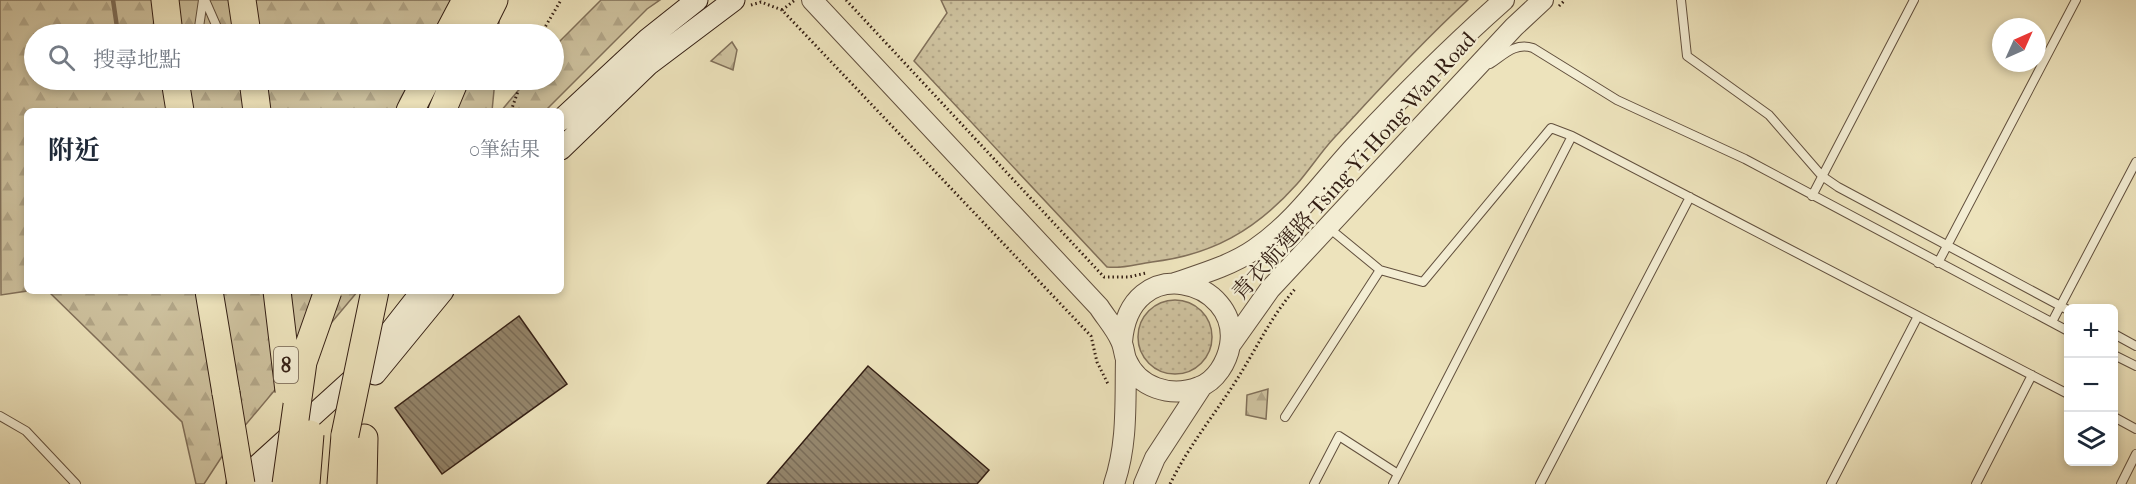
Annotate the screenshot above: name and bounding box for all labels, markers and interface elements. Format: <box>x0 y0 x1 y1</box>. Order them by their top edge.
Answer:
north arrow <box>1992 18 2046 72</box>
search box <box>24 24 564 90</box>
street label: 青衣航運路 Tsing Yi Hong Wan Road <box>1227 26 1482 305</box>
icon: search <box>45 41 78 74</box>
text: 搜尋地點 <box>93 47 181 73</box>
text: 附近 <box>48 135 100 166</box>
text: 0筆結果 <box>469 138 540 161</box>
map controls <box>2064 304 2118 466</box>
button: + <box>2064 304 2118 358</box>
road number: 8 <box>274 347 298 383</box>
button: − <box>2064 358 2118 412</box>
button: layers <box>2064 412 2118 466</box>

